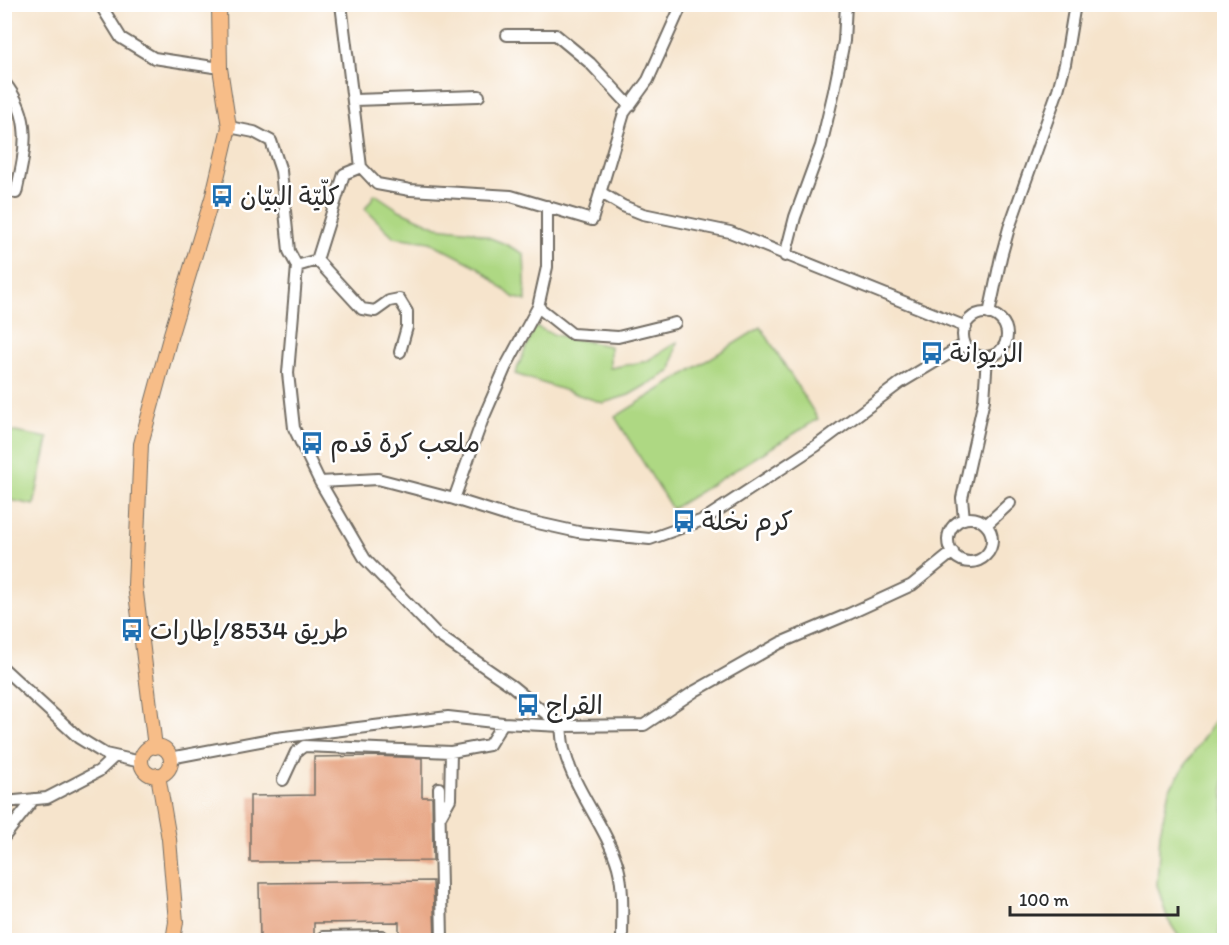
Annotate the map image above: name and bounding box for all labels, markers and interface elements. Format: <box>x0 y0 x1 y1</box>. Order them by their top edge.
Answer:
place label: كلّيّة البيّان <box>240 179 340 212</box>
bus stop icon: كلّيّة البيّان <box>209 183 235 209</box>
place label: الزيوانة <box>950 337 1024 369</box>
bus stop icon: الزيوانة <box>919 340 945 366</box>
place label: ملعب كرة قدم <box>330 427 480 463</box>
bus stop icon: ملعب كرة قدم <box>299 430 325 456</box>
place label: كرم نخلة <box>702 505 793 541</box>
bus stop icon: كرم نخلة <box>671 508 697 534</box>
place label: طريق 8534/إطارات <box>150 614 348 647</box>
bus stop icon: طريق 8534/إطارات <box>119 617 145 643</box>
place label: القراج <box>546 689 603 723</box>
bus stop icon: القراج <box>515 692 541 718</box>
scale bar <box>1010 879 1178 917</box>
text: 100 m <box>1019 889 1069 911</box>

